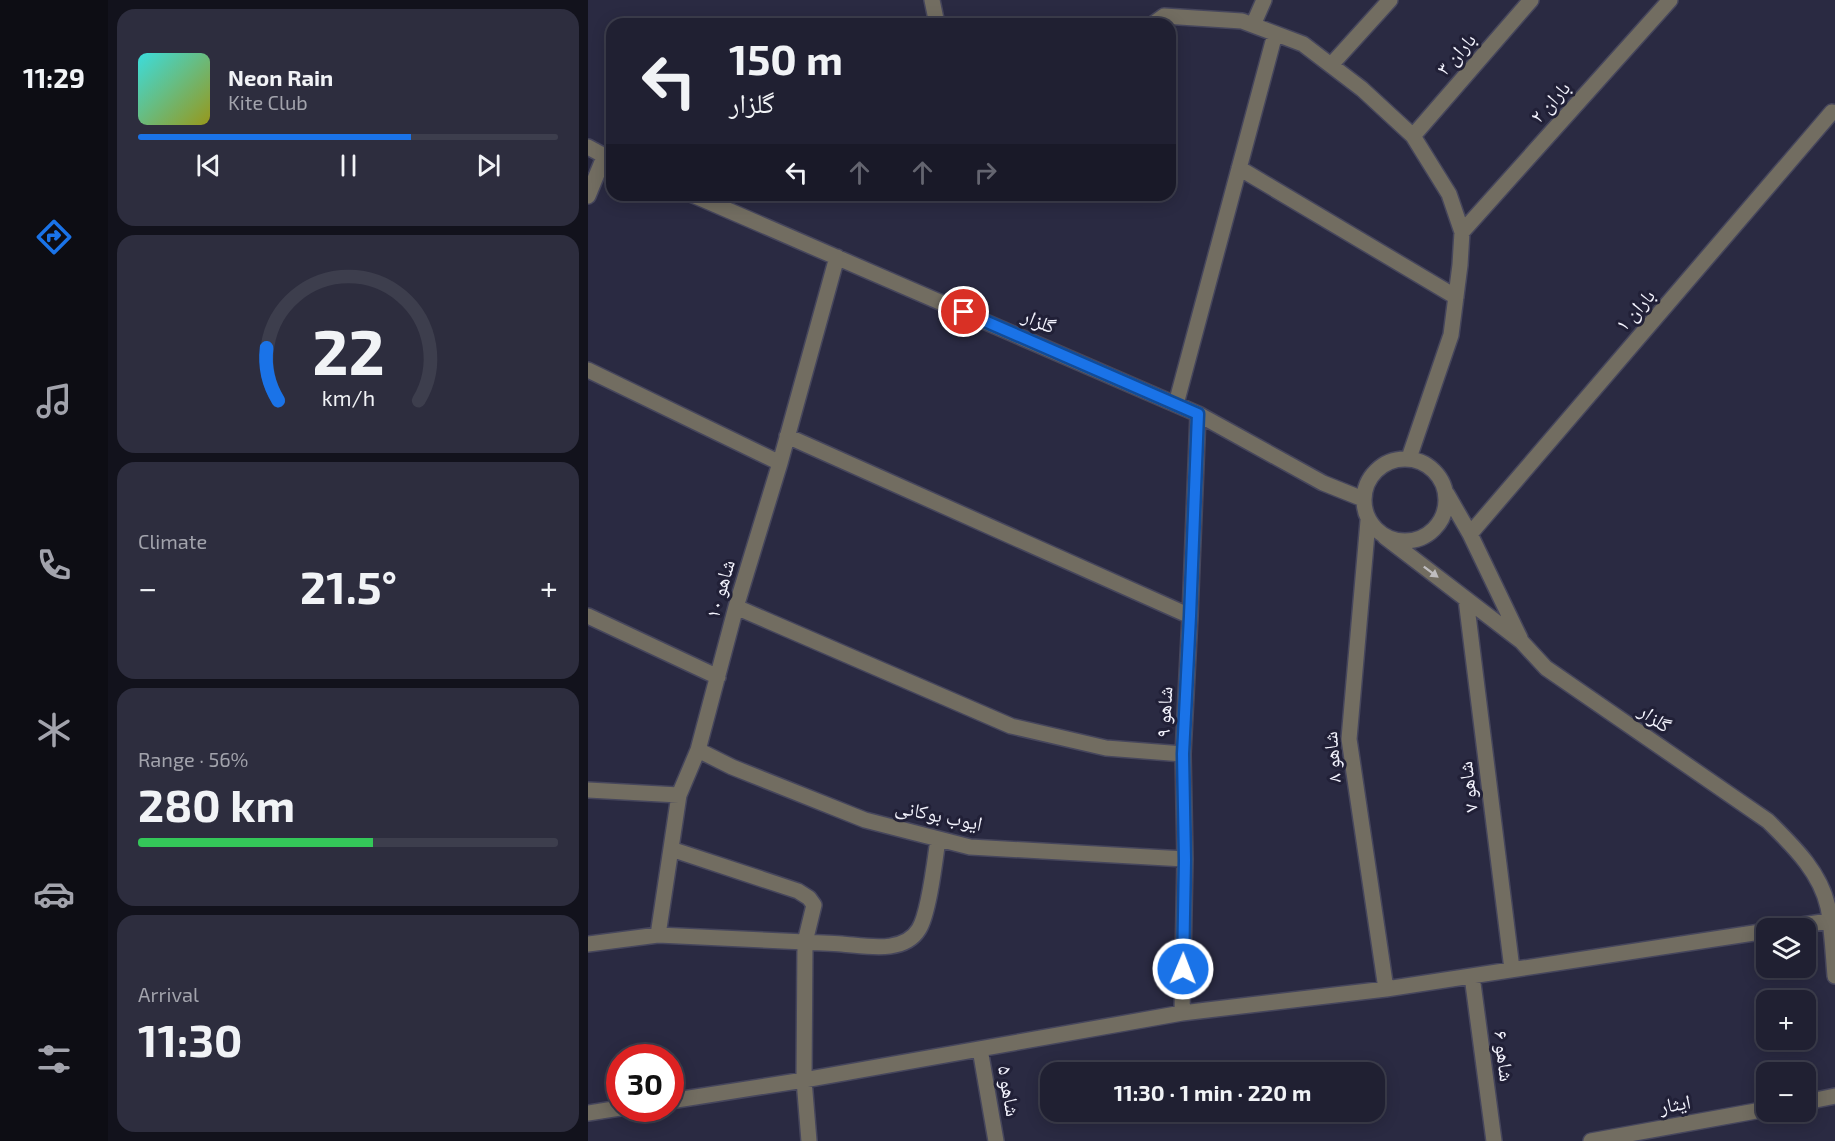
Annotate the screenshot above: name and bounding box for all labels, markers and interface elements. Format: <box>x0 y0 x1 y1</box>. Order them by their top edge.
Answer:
street label: باران ۳ <box>1430 27 1481 80</box>
text: 150 m <box>729 33 843 83</box>
icon: left <box>630 42 708 120</box>
text: 11:29 <box>23 61 85 93</box>
text: Neon Rain <box>228 64 333 90</box>
street label: باران ۲ <box>1524 75 1575 128</box>
text: گلزار <box>729 86 775 118</box>
text: Kite Club <box>228 90 308 114</box>
icon: previous <box>192 149 225 182</box>
icon: pause <box>332 149 365 182</box>
icon: next <box>472 149 505 182</box>
icon: left <box>780 156 813 189</box>
icon: ahead <box>843 156 876 189</box>
icon: ahead <box>906 156 939 189</box>
icon: right <box>969 156 1002 189</box>
icon: directions <box>33 216 75 258</box>
street label: باران ۱ <box>1609 283 1660 336</box>
pin <box>938 286 989 337</box>
icon: arrive <box>947 295 980 328</box>
street label: گلزار <box>1018 302 1060 338</box>
text: 22 <box>312 313 384 388</box>
icon: music <box>33 380 75 422</box>
text: km/h <box>321 386 375 411</box>
text: Climate <box>138 529 207 553</box>
icon: phone <box>33 544 75 586</box>
street label: شاهو ۱۰ <box>699 556 739 621</box>
text: 21.5° <box>300 559 397 613</box>
one-way arrow <box>1424 566 1439 578</box>
text: − <box>138 567 157 607</box>
text: + <box>540 567 558 607</box>
street label: شاهو ۹ <box>1150 686 1176 738</box>
street label: گلزار <box>1634 697 1676 737</box>
icon: climate <box>33 709 75 751</box>
street label: شاهو ۸ <box>1317 731 1345 784</box>
text: Range · 56% <box>138 747 248 771</box>
street label: شاهو ۷ <box>1452 760 1482 814</box>
text: 280 km <box>138 777 295 831</box>
street label: ایوب بوکانی <box>893 793 985 836</box>
icon: car <box>33 873 75 915</box>
map controls <box>1756 918 1816 1122</box>
button: layers <box>1756 918 1816 978</box>
position arrow <box>1151 937 1215 1001</box>
text: Arrival <box>138 982 199 1006</box>
button: + <box>1756 990 1816 1050</box>
text: 11:30 <box>138 1012 242 1066</box>
street label: شاهو ۶ <box>1490 1029 1520 1083</box>
icon: filters <box>33 1038 75 1080</box>
speed limit sign: 30 <box>606 1044 684 1122</box>
button: − <box>1756 1062 1816 1122</box>
street label: شاهو ۵ <box>994 1064 1026 1118</box>
text: 11:30 · 1 min · 220 m <box>1114 1079 1311 1105</box>
street label: ایثار <box>1656 1088 1693 1118</box>

